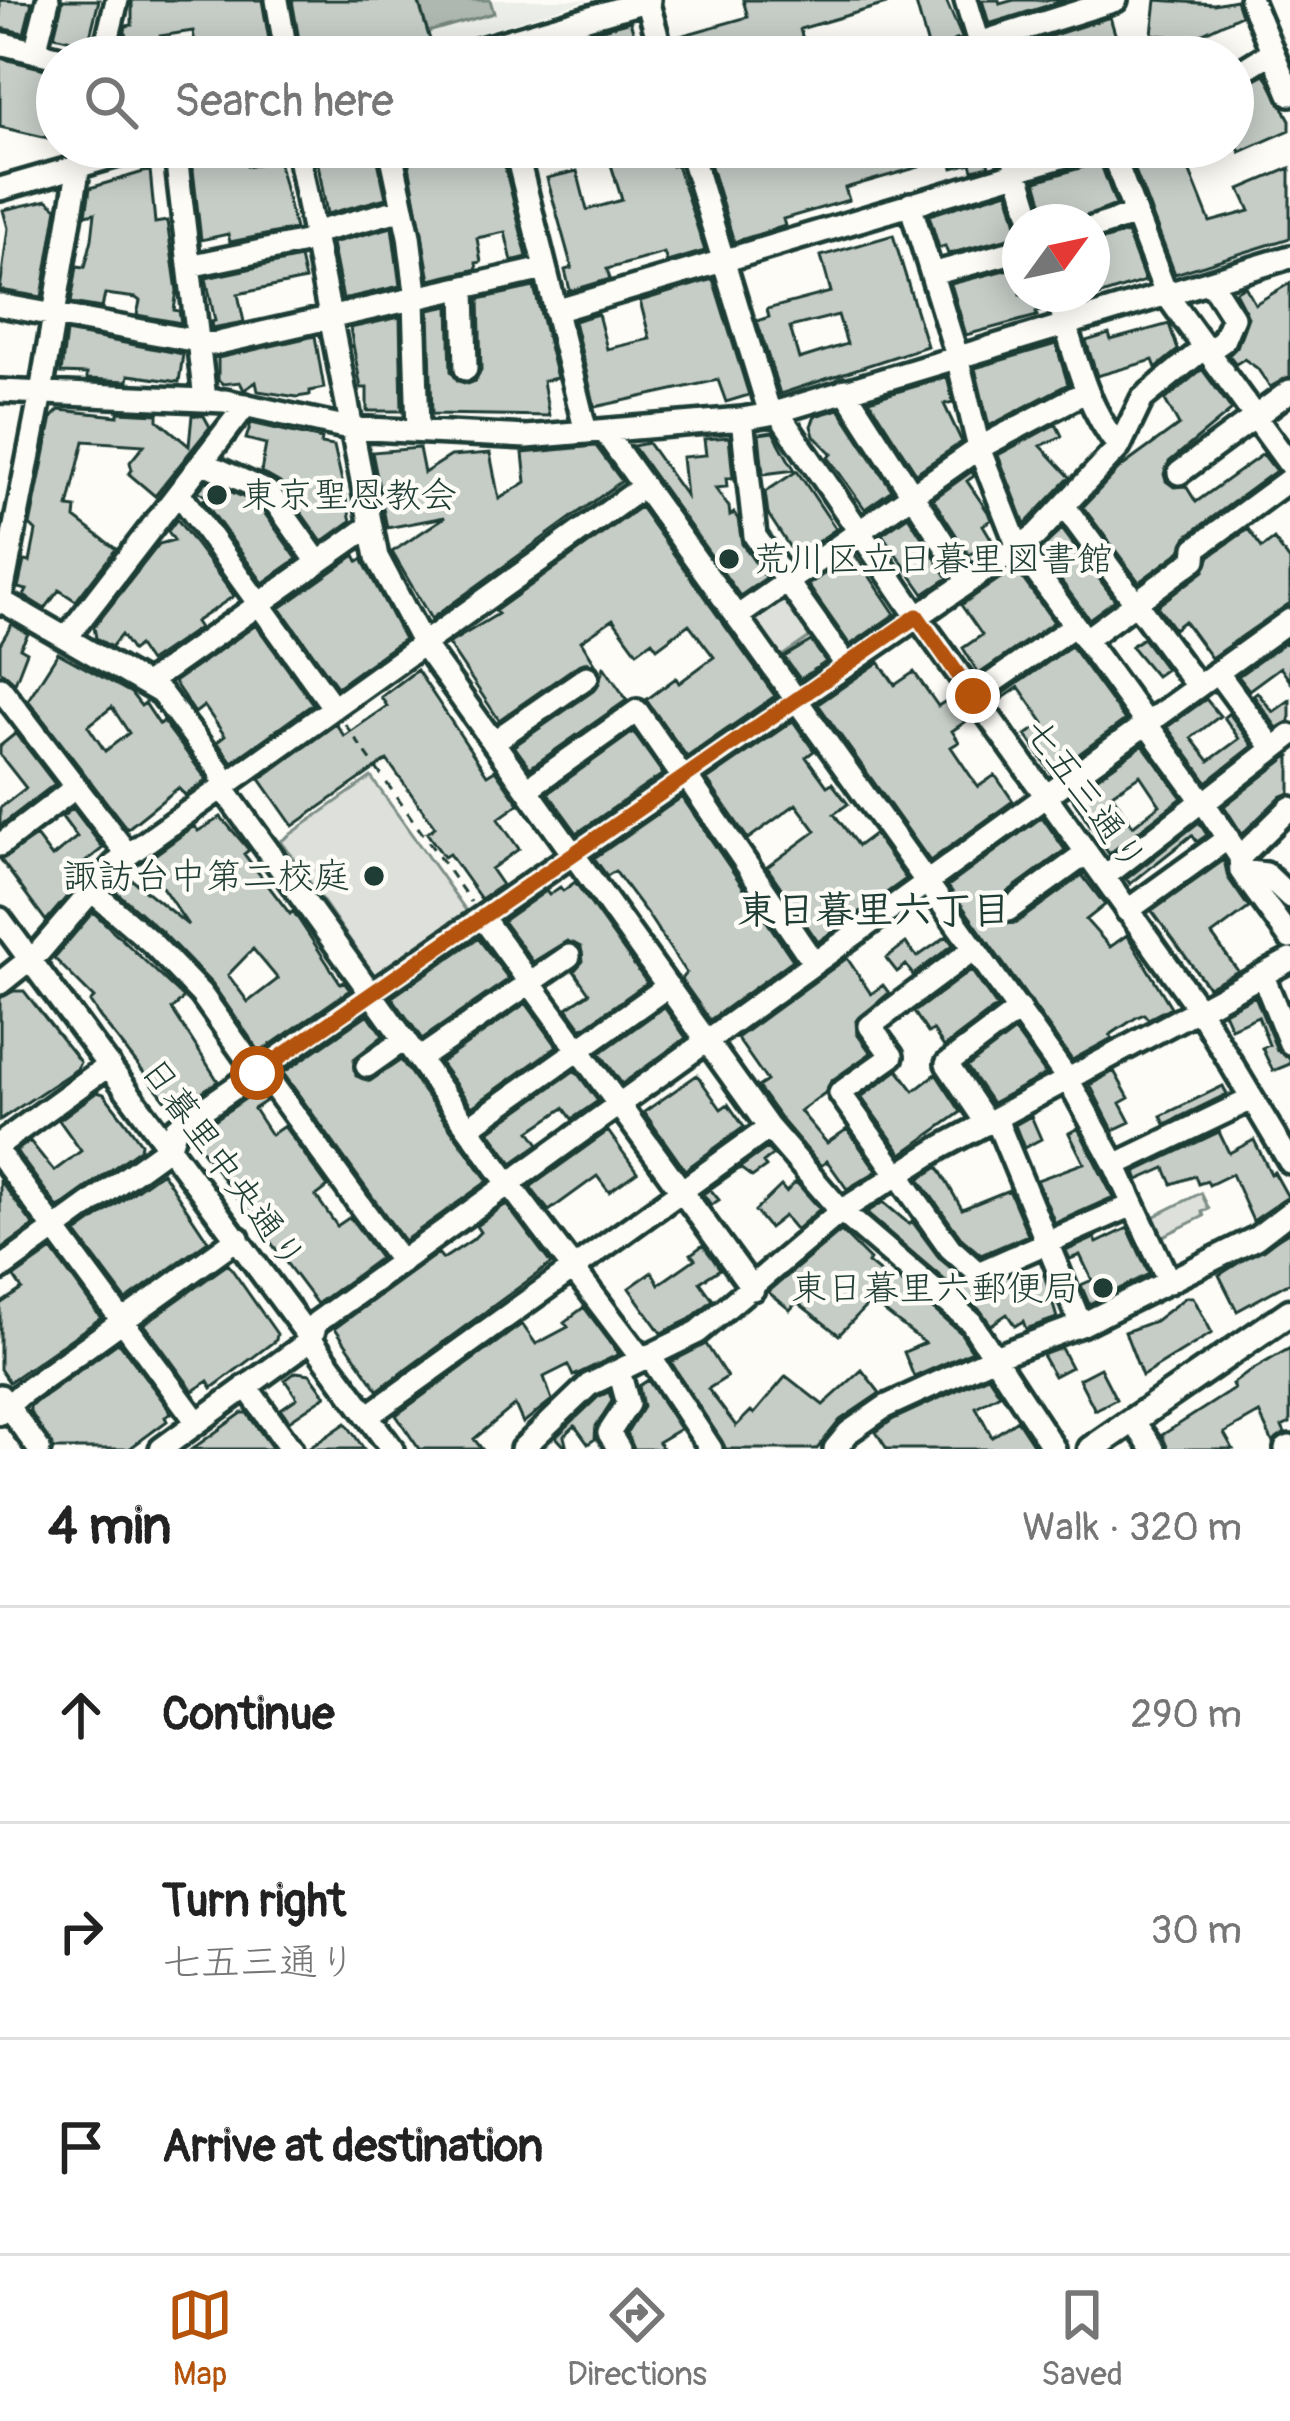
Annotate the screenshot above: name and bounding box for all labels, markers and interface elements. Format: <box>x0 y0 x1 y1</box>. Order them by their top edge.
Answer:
search box <box>36 36 1254 168</box>
icon: search <box>78 69 144 135</box>
text: Search here <box>174 74 394 130</box>
north arrow <box>1002 204 1110 312</box>
place label: 東京聖恩教会 <box>241 473 457 518</box>
marker: 東京聖恩教会 <box>204 482 230 508</box>
place label: 荒川区立日暮里図書館 <box>753 537 1113 582</box>
marker: 荒川区立日暮里図書館 <box>716 546 742 572</box>
route end <box>946 669 1000 723</box>
street label: 七五三通り <box>1014 709 1156 881</box>
place label: 諏訪台中第二校庭 <box>62 854 350 899</box>
marker: 諏訪台中第二校庭 <box>361 863 387 889</box>
district label: 東日暮里六丁目 <box>737 886 1011 935</box>
route start <box>230 1046 284 1100</box>
street label: 日暮里中央通り <box>131 1049 315 1279</box>
place label: 東日暮里六郵便局 <box>791 1266 1079 1311</box>
marker: 東日暮里六郵便局 <box>1090 1275 1116 1301</box>
text: 4 min <box>48 1495 171 1559</box>
text: Walk · 320 m <box>1022 1503 1242 1552</box>
icon: ahead <box>48 1682 114 1748</box>
text: Continue <box>162 1687 335 1743</box>
text: 290 m <box>1130 1690 1242 1739</box>
text: Turn right <box>162 1874 346 1930</box>
icon: right <box>48 1898 114 1964</box>
text: 30 m <box>1151 1906 1242 1955</box>
text: 七五三通り <box>162 1938 357 1987</box>
icon: arrive <box>48 2114 114 2180</box>
text: Arrive at destination <box>162 2119 543 2175</box>
tab: Map <box>167 2282 233 2395</box>
tab: Directions <box>567 2282 707 2395</box>
tab: Saved <box>1041 2282 1123 2395</box>

